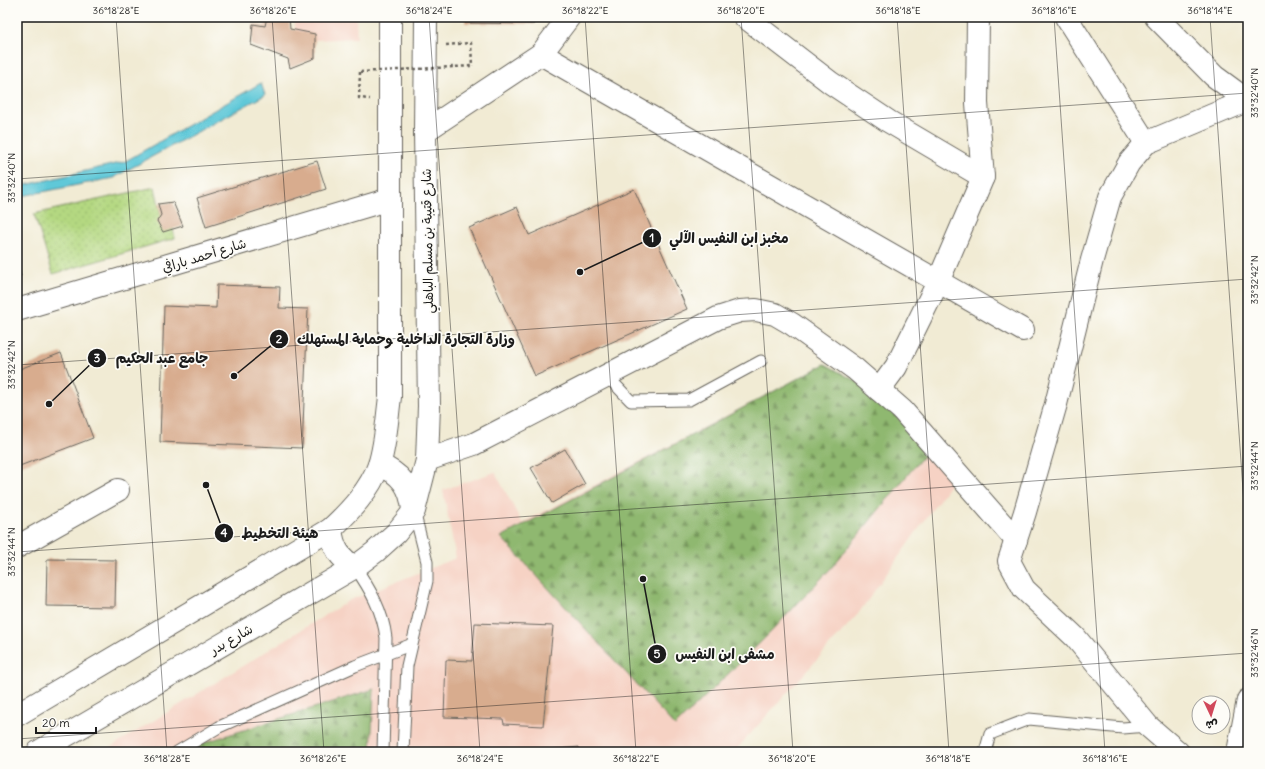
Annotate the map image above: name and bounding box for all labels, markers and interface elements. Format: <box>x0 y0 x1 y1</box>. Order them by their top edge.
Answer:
text: 36°18'28"E <box>93 4 140 17</box>
text: 36°18'26"E <box>250 4 297 17</box>
text: 36°18'24"E <box>406 4 453 17</box>
text: 36°18'22"E <box>562 4 608 17</box>
text: 36°18'20"E <box>717 4 765 17</box>
text: 36°18'18"E <box>875 4 921 17</box>
text: 36°18'16"E <box>1031 4 1077 17</box>
text: 36°18'14"E <box>1187 4 1233 17</box>
text: 33°32'40"N <box>1248 68 1261 118</box>
text: 33°32'40"N <box>5 153 18 203</box>
street label: شارع قتيبة بن مسلم الباهلي <box>418 168 440 314</box>
callout: مخبز ابن النفيس الآلي <box>642 225 797 251</box>
text: مخبز ابن النفيس الآلي <box>669 229 789 251</box>
text: 1 <box>650 230 654 245</box>
street label: شارع أحمد بارافي <box>160 235 249 277</box>
text: 33°32'42"N <box>1248 255 1261 305</box>
callout: وزارة التجارة الداخلية وحماية المستهلك <box>269 326 523 352</box>
text: وزارة التجارة الداخلية وحماية المستهلك <box>297 330 515 349</box>
text: 2 <box>276 331 283 346</box>
text: 33°32'42"N <box>5 340 18 390</box>
callout: جامع عبد الحكيم <box>87 345 216 371</box>
text: جامع عبد الحكيم <box>116 349 208 369</box>
text: 3 <box>94 350 101 365</box>
text: 33°32'44"N <box>1248 441 1261 491</box>
callout: هيئة التخطيط <box>214 520 327 546</box>
text: هيئة التخطيط <box>242 524 318 542</box>
text: 4 <box>221 525 228 540</box>
text: 33°32'44"N <box>5 527 18 577</box>
street label: شارع بدر <box>206 620 256 660</box>
text: 33°32'46"N <box>1248 628 1261 678</box>
callout: مشفى ابن النفيس <box>647 641 782 667</box>
text: مشفى ابن النفيس <box>675 645 775 663</box>
text: 5 <box>654 646 661 661</box>
north arrow <box>1191 695 1231 735</box>
scale bar <box>36 709 96 735</box>
text: 20 m <box>42 715 70 730</box>
text: ش <box>1205 718 1218 732</box>
text: 36°18'28"E <box>144 752 191 765</box>
text: 36°18'26"E <box>300 752 347 765</box>
text: 36°18'24"E <box>457 752 504 765</box>
text: 36°18'22"E <box>613 752 659 765</box>
text: 36°18'20"E <box>768 752 816 765</box>
text: 36°18'18"E <box>925 752 971 765</box>
text: 36°18'16"E <box>1082 752 1128 765</box>

